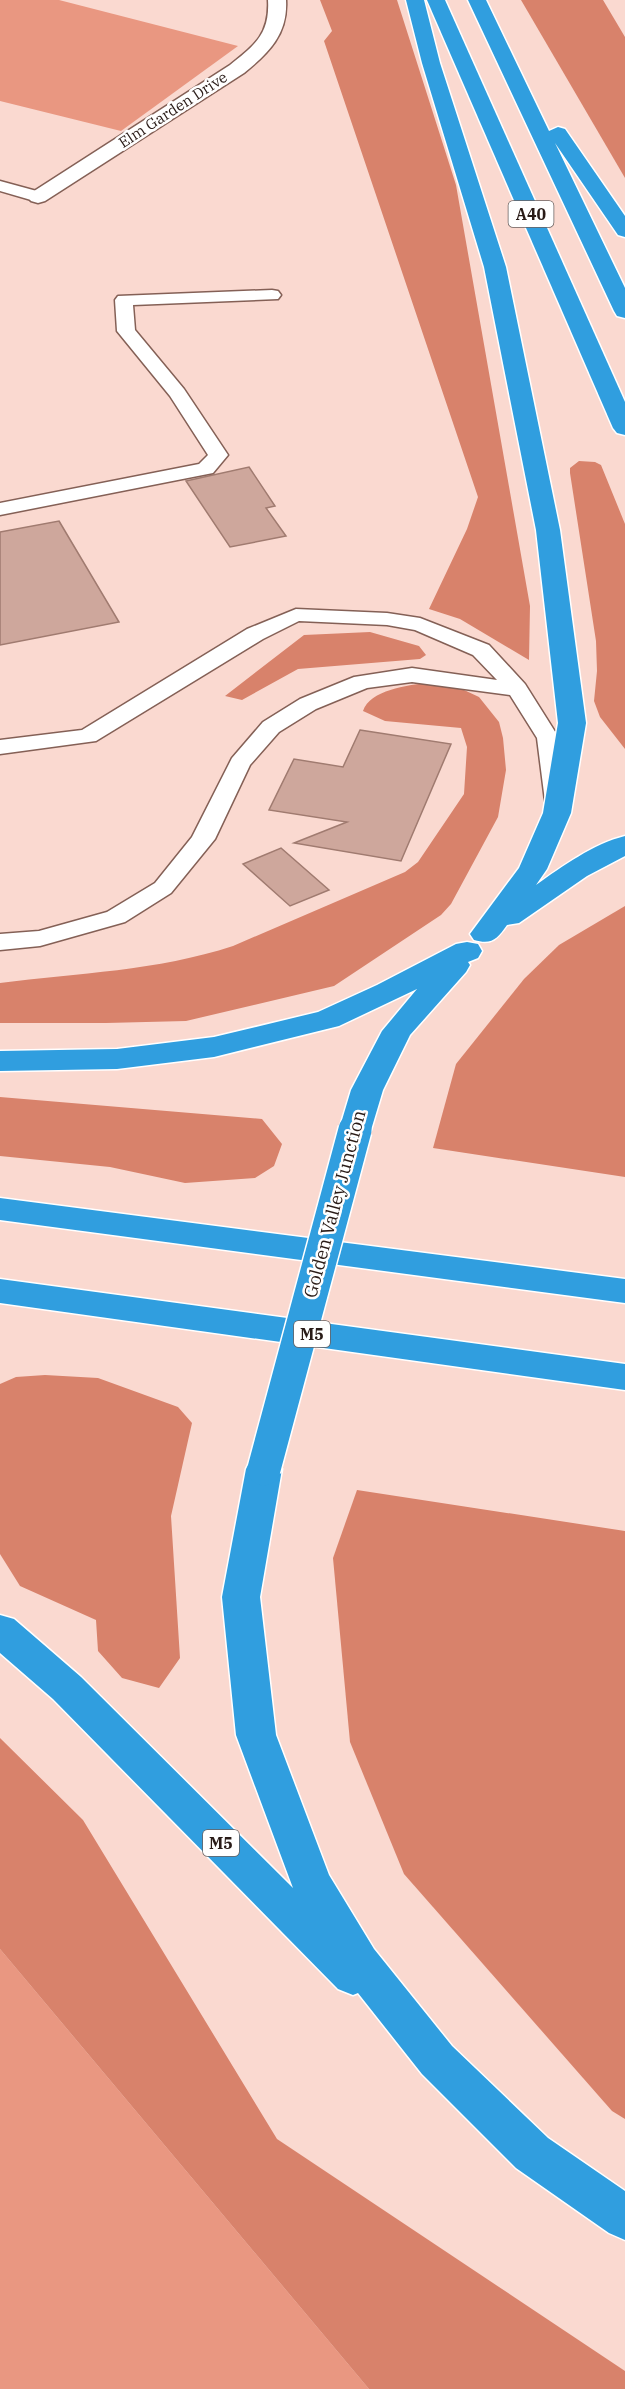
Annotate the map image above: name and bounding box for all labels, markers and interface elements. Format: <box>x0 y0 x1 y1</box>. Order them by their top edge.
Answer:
street label: Elm Garden Drive <box>115 67 231 152</box>
road number: A40 <box>508 201 554 227</box>
street label: Golden Valley Junction <box>298 1108 371 1300</box>
road number: M5 <box>294 1321 330 1347</box>
road number: M5 <box>203 1830 239 1856</box>

